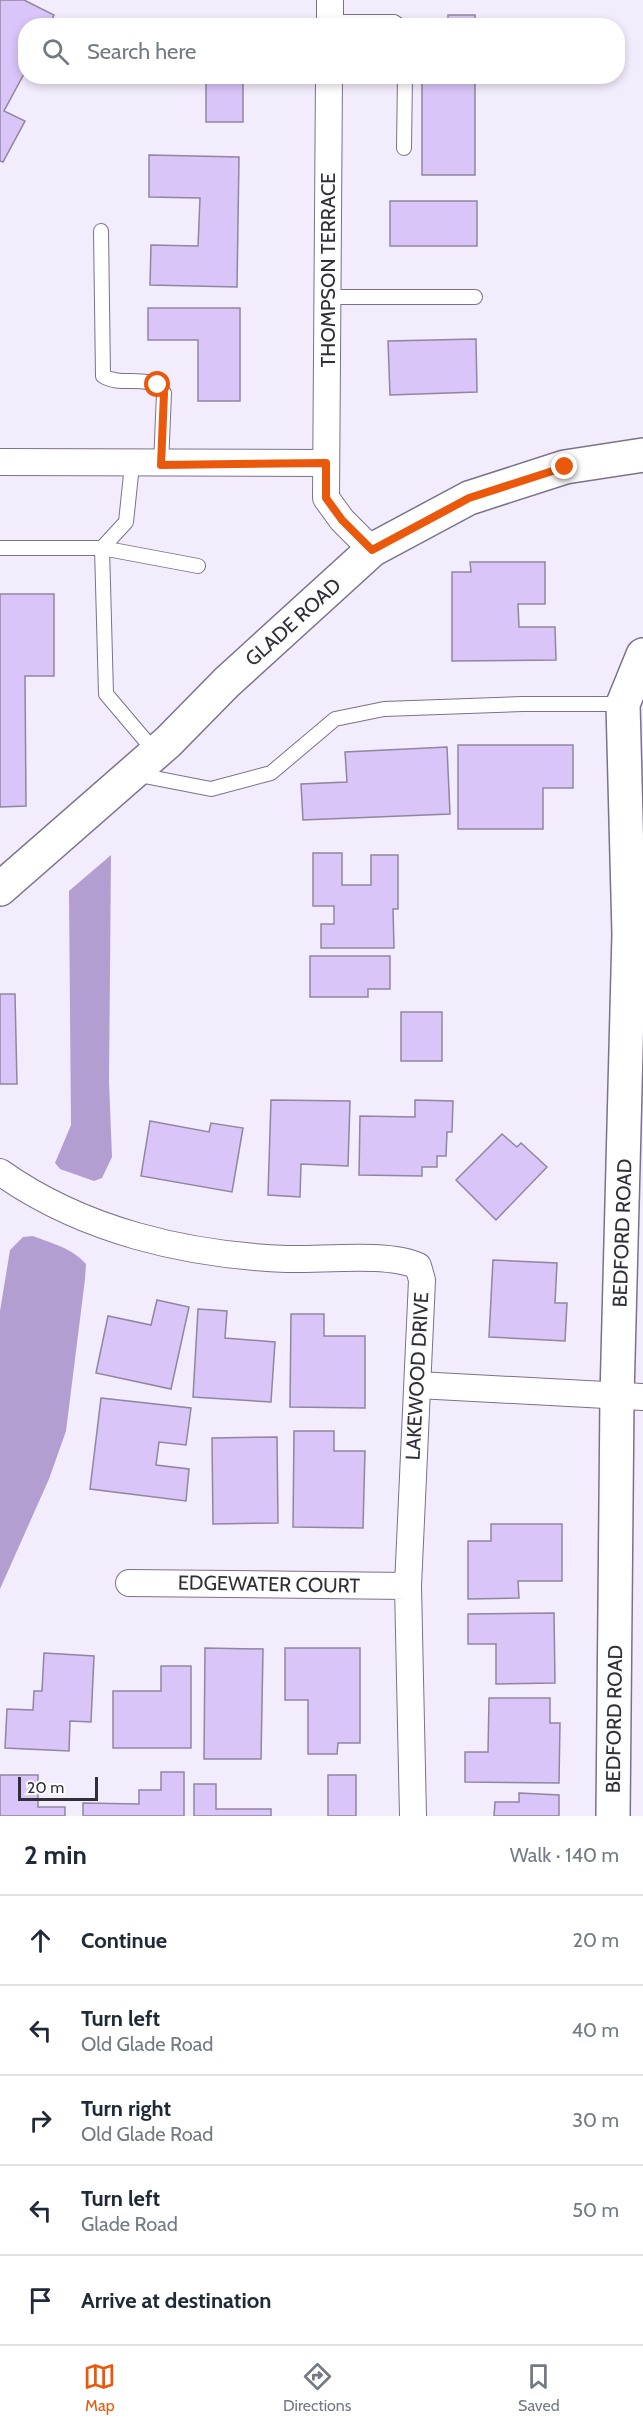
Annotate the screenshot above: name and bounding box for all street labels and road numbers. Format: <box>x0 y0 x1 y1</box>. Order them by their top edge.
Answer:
street label: THOMPSON TERRACE <box>316 173 340 367</box>
street label: GLADE ROAD <box>240 573 346 671</box>
street label: BEDFORD ROAD <box>607 1158 637 1308</box>
street label: LAKEWOOD DRIVE <box>401 1291 433 1461</box>
street label: EDGEWATER COURT <box>178 1570 361 1598</box>
street label: BEDFORD ROAD <box>601 1645 627 1793</box>

